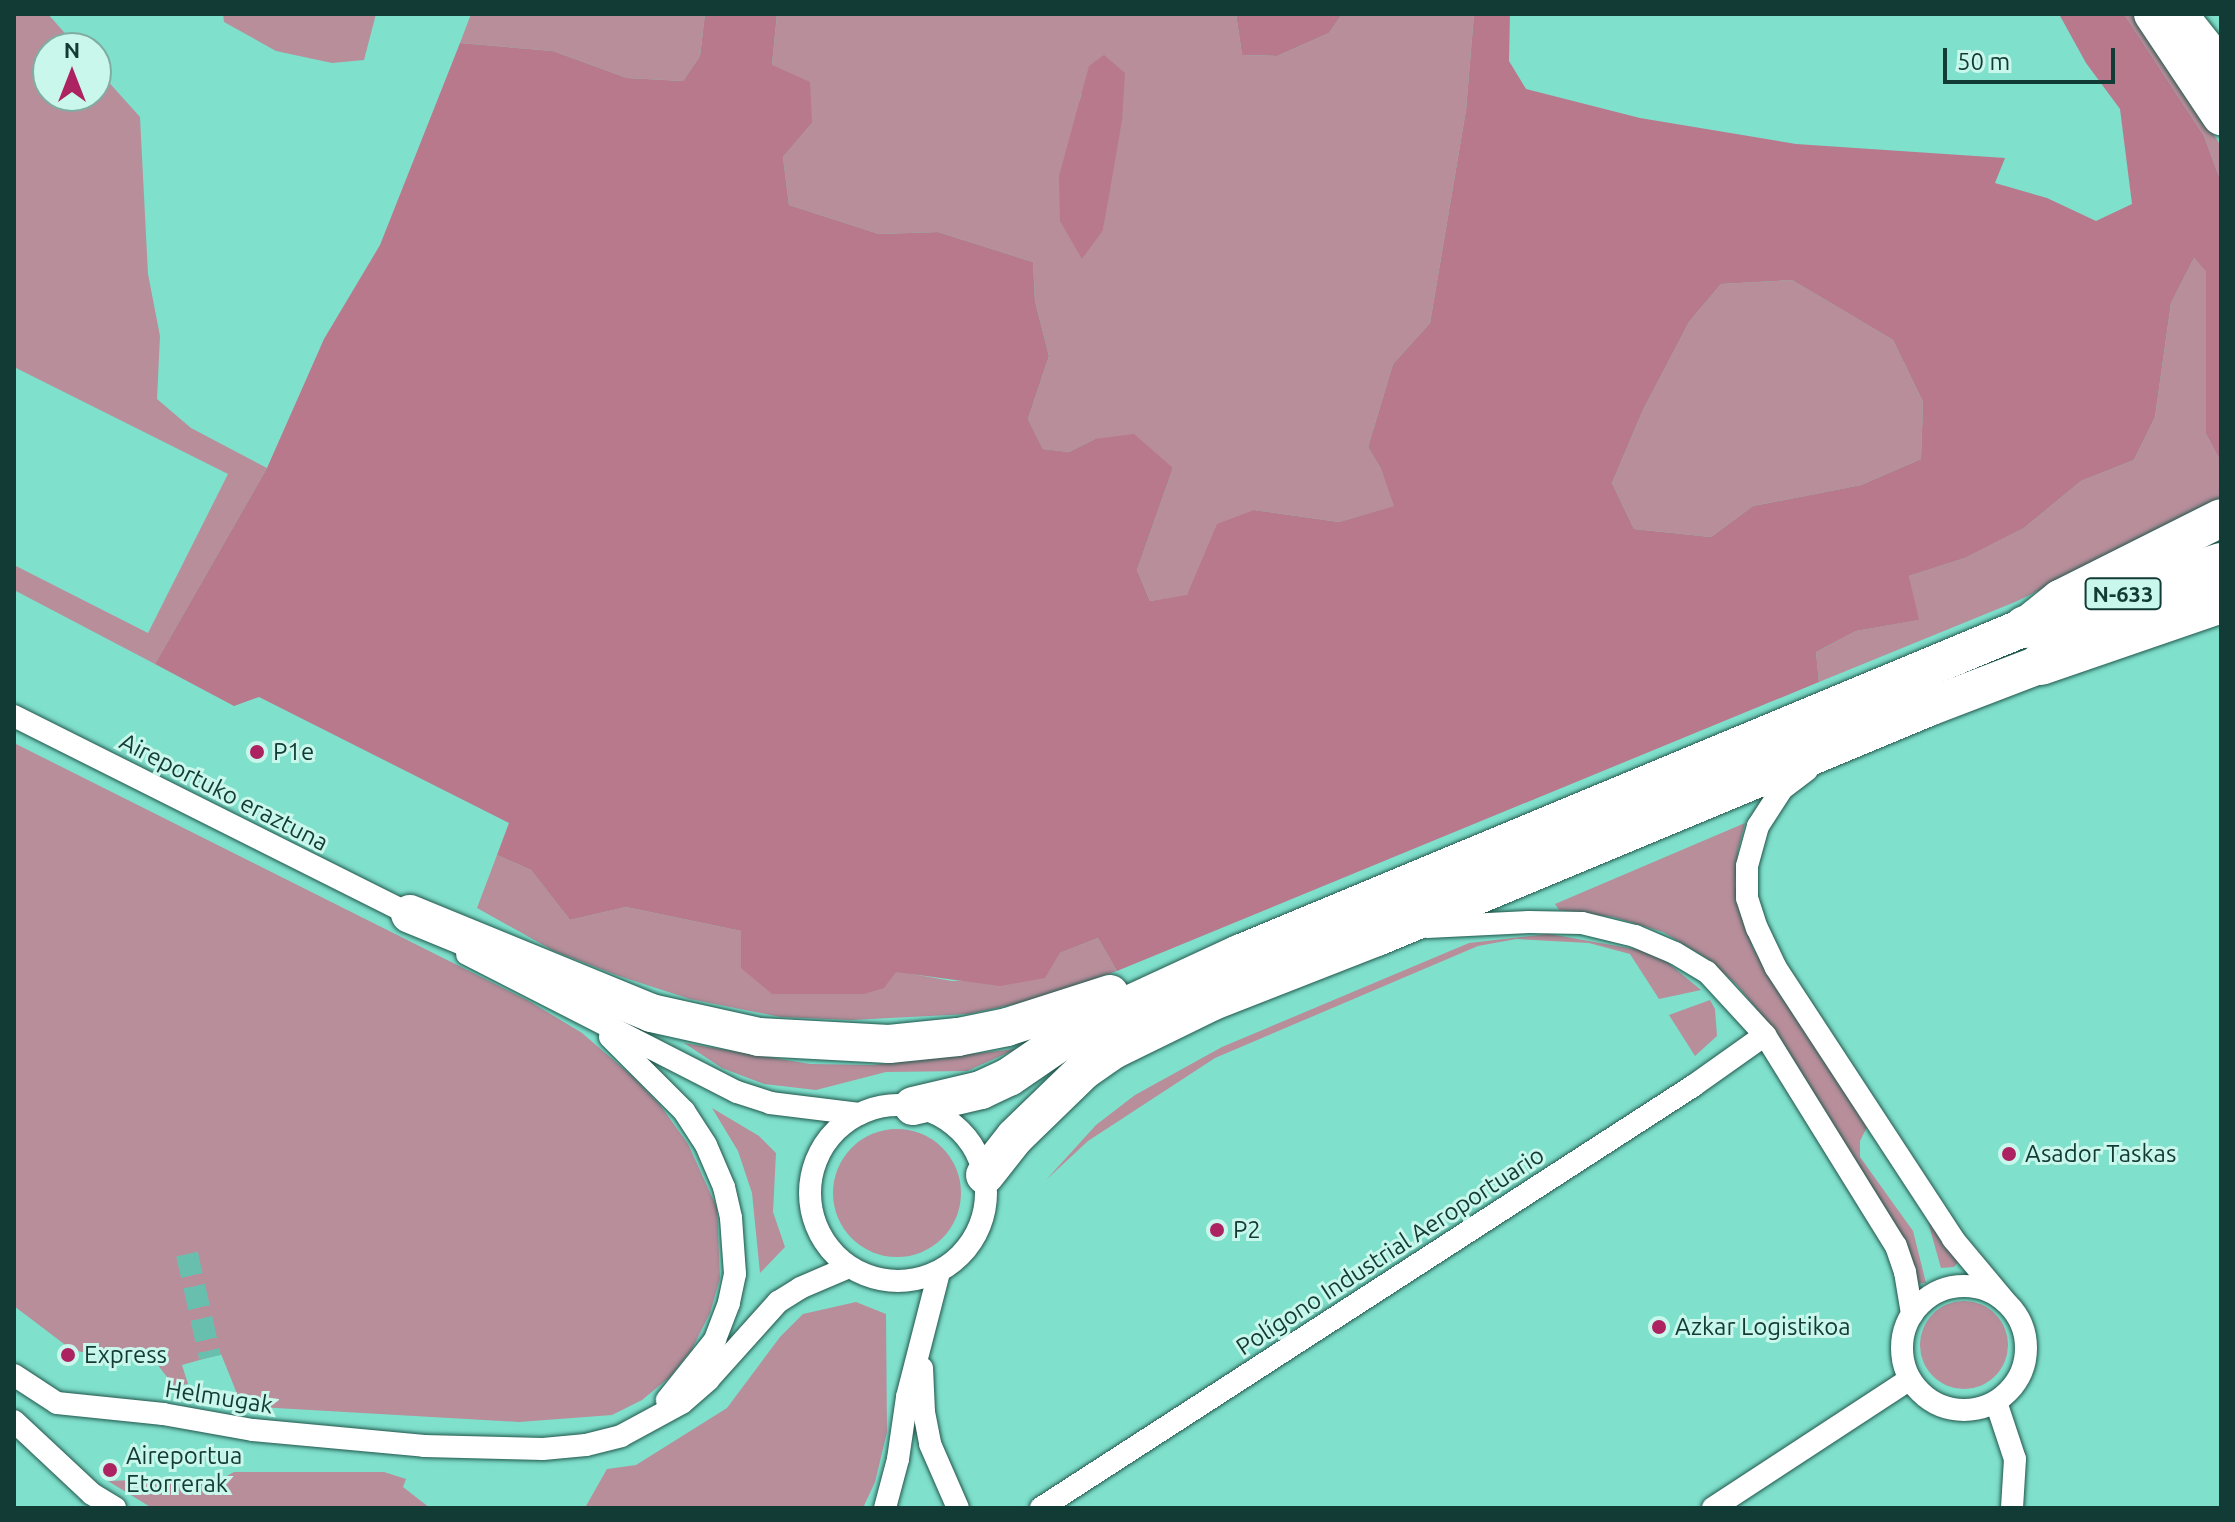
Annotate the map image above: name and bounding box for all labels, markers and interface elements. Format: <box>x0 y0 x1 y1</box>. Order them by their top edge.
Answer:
north arrow <box>32 32 112 112</box>
scale bar <box>1947 32 2119 82</box>
text: N <box>64 37 80 62</box>
text: 50 m <box>1957 48 2010 75</box>
road number: N-633 <box>2083 576 2163 612</box>
street label: Aireportuko eraztuna <box>115 727 333 857</box>
place label: P1e <box>273 738 314 766</box>
marker: P1e <box>248 743 266 761</box>
place label: Asador Taskas <box>2025 1140 2176 1168</box>
street label: Polígono Industrial Aeroportuario <box>1231 1141 1549 1361</box>
marker: Asador Taskas <box>2000 1145 2018 1163</box>
place label: P2 <box>1233 1216 1261 1244</box>
marker: P2 <box>1208 1221 1226 1239</box>
place label: Azkar Logistikoa <box>1675 1313 1851 1341</box>
marker: Azkar Logistikoa <box>1650 1318 1668 1336</box>
place label: Express <box>84 1341 167 1369</box>
marker: Express <box>59 1346 77 1364</box>
street label: Helmugak <box>163 1374 275 1420</box>
place label: Aireportua Etorrerak <box>126 1442 242 1498</box>
marker: Aireportua Etorrerak <box>101 1461 119 1479</box>

